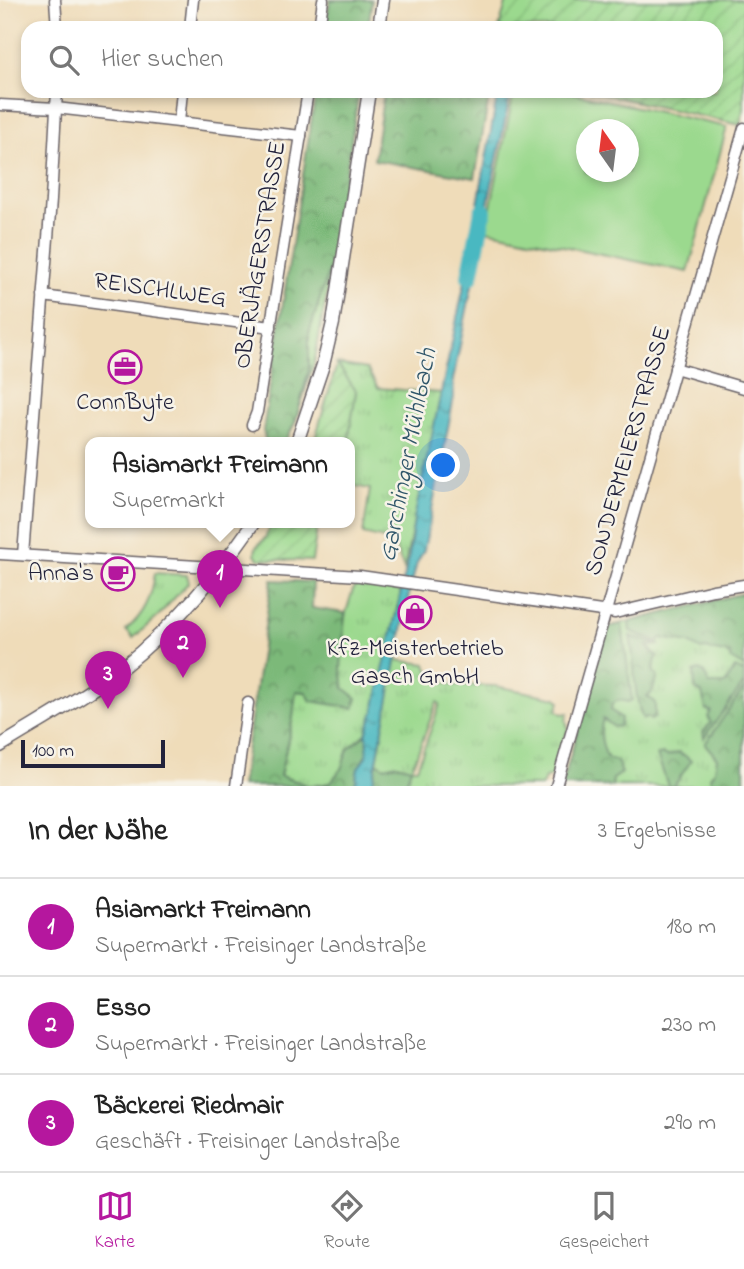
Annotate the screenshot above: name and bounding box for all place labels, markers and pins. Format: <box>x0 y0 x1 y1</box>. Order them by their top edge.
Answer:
office icon: ConnByte <box>106 348 144 386</box>
place label: ConnByte <box>76 386 174 422</box>
pin: 1 <box>197 550 243 608</box>
cafe icon: Anna's <box>99 555 137 593</box>
place label: Anna's <box>28 557 94 592</box>
shop icon: Kfz-Meisterbetrieb Gasch GmbH <box>396 594 434 632</box>
pin: 2 <box>160 620 206 678</box>
place label: Kfz-Meisterbetrieb Gasch GmbH <box>327 632 504 695</box>
pin: 3 <box>85 651 131 709</box>

